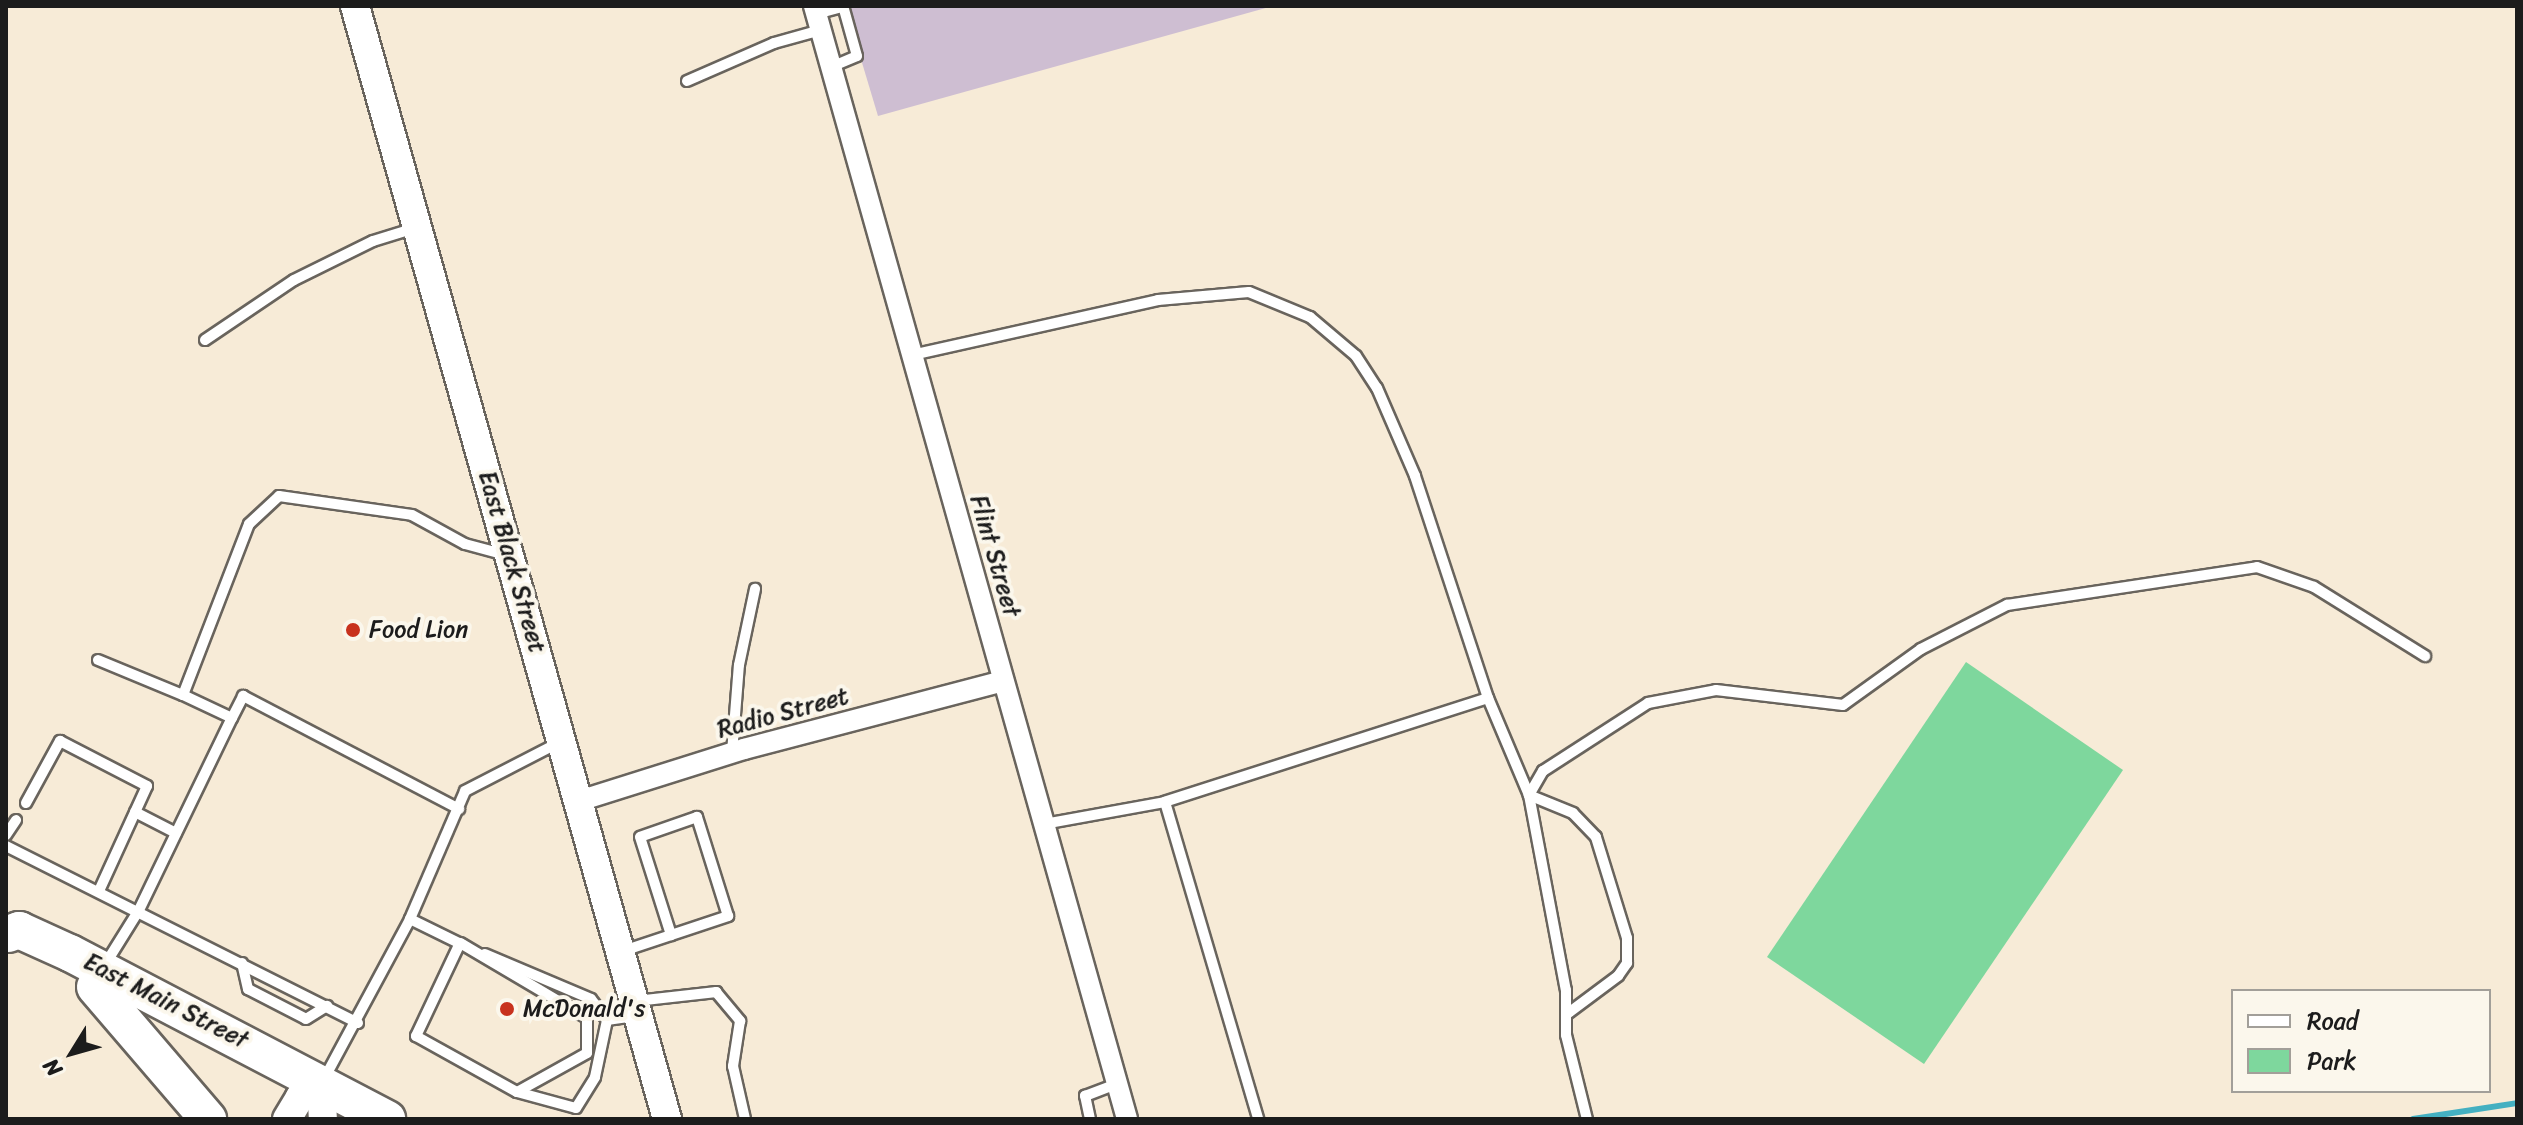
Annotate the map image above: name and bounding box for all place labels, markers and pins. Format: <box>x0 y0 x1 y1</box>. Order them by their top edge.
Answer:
place label: Food Lion <box>369 616 468 644</box>
marker: Food Lion <box>344 621 362 639</box>
place label: McDonald's <box>523 995 646 1023</box>
marker: McDonald's <box>498 1000 516 1018</box>

